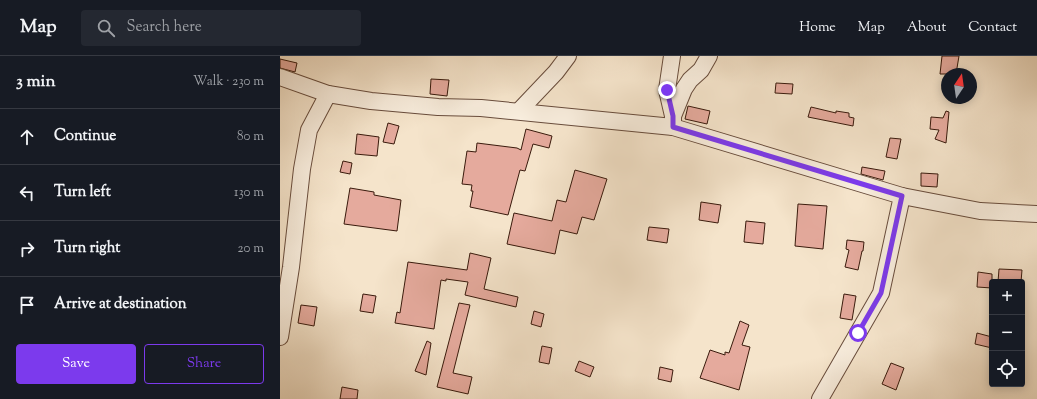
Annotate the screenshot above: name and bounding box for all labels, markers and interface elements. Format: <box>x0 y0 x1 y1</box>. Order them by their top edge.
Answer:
search box <box>81 10 361 46</box>
text: Map <box>20 14 57 41</box>
icon: search <box>95 17 117 39</box>
text: Search here <box>127 17 202 38</box>
text: Home <box>799 18 836 38</box>
text: Map <box>858 18 885 38</box>
text: About <box>907 18 946 38</box>
text: Contact <box>968 18 1017 38</box>
north arrow <box>941 68 977 104</box>
text: 3 min <box>16 70 55 94</box>
text: Walk · 230 m <box>193 73 264 91</box>
route end <box>658 81 676 99</box>
icon: ahead <box>16 126 38 148</box>
text: Continue <box>54 126 116 147</box>
text: 80 m <box>237 128 264 146</box>
icon: left <box>16 182 38 204</box>
text: Turn left <box>54 182 111 203</box>
text: 130 m <box>234 184 264 202</box>
icon: right <box>16 238 38 260</box>
text: Turn right <box>54 238 120 259</box>
text: 20 m <box>238 240 264 258</box>
map controls <box>989 279 1025 387</box>
button: + <box>989 279 1025 315</box>
icon: arrive <box>16 294 38 316</box>
text: Arrive at destination <box>54 294 187 315</box>
button: − <box>989 315 1025 351</box>
route start <box>849 324 867 342</box>
button: Save <box>16 344 136 384</box>
button: Share <box>144 344 264 384</box>
button: locate <box>989 351 1025 387</box>

